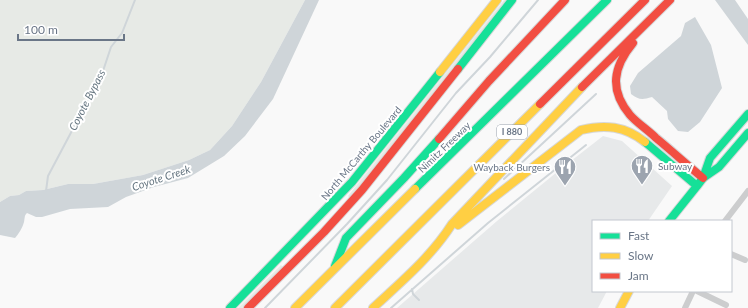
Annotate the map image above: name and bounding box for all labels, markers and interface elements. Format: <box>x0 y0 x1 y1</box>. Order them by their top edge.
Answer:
scale bar <box>18 16 124 42</box>
text: 100 m <box>24 22 58 37</box>
water label: Coyote Bypass <box>66 67 108 132</box>
street label: North McCarthy Boulevard <box>318 104 404 202</box>
street label: Nimitz Freeway <box>415 118 473 175</box>
road number: I 880 <box>497 125 527 139</box>
restaurant icon: Subway <box>629 153 655 186</box>
restaurant icon: Wayback Burgers <box>552 154 578 187</box>
place label: Subway <box>658 160 693 172</box>
place label: Wayback Burgers <box>473 161 550 173</box>
water label: Coyote Creek <box>130 162 192 193</box>
legend <box>592 220 732 292</box>
text: Fast <box>628 228 650 243</box>
text: Slow <box>628 248 654 263</box>
text: Jam <box>628 268 649 283</box>

